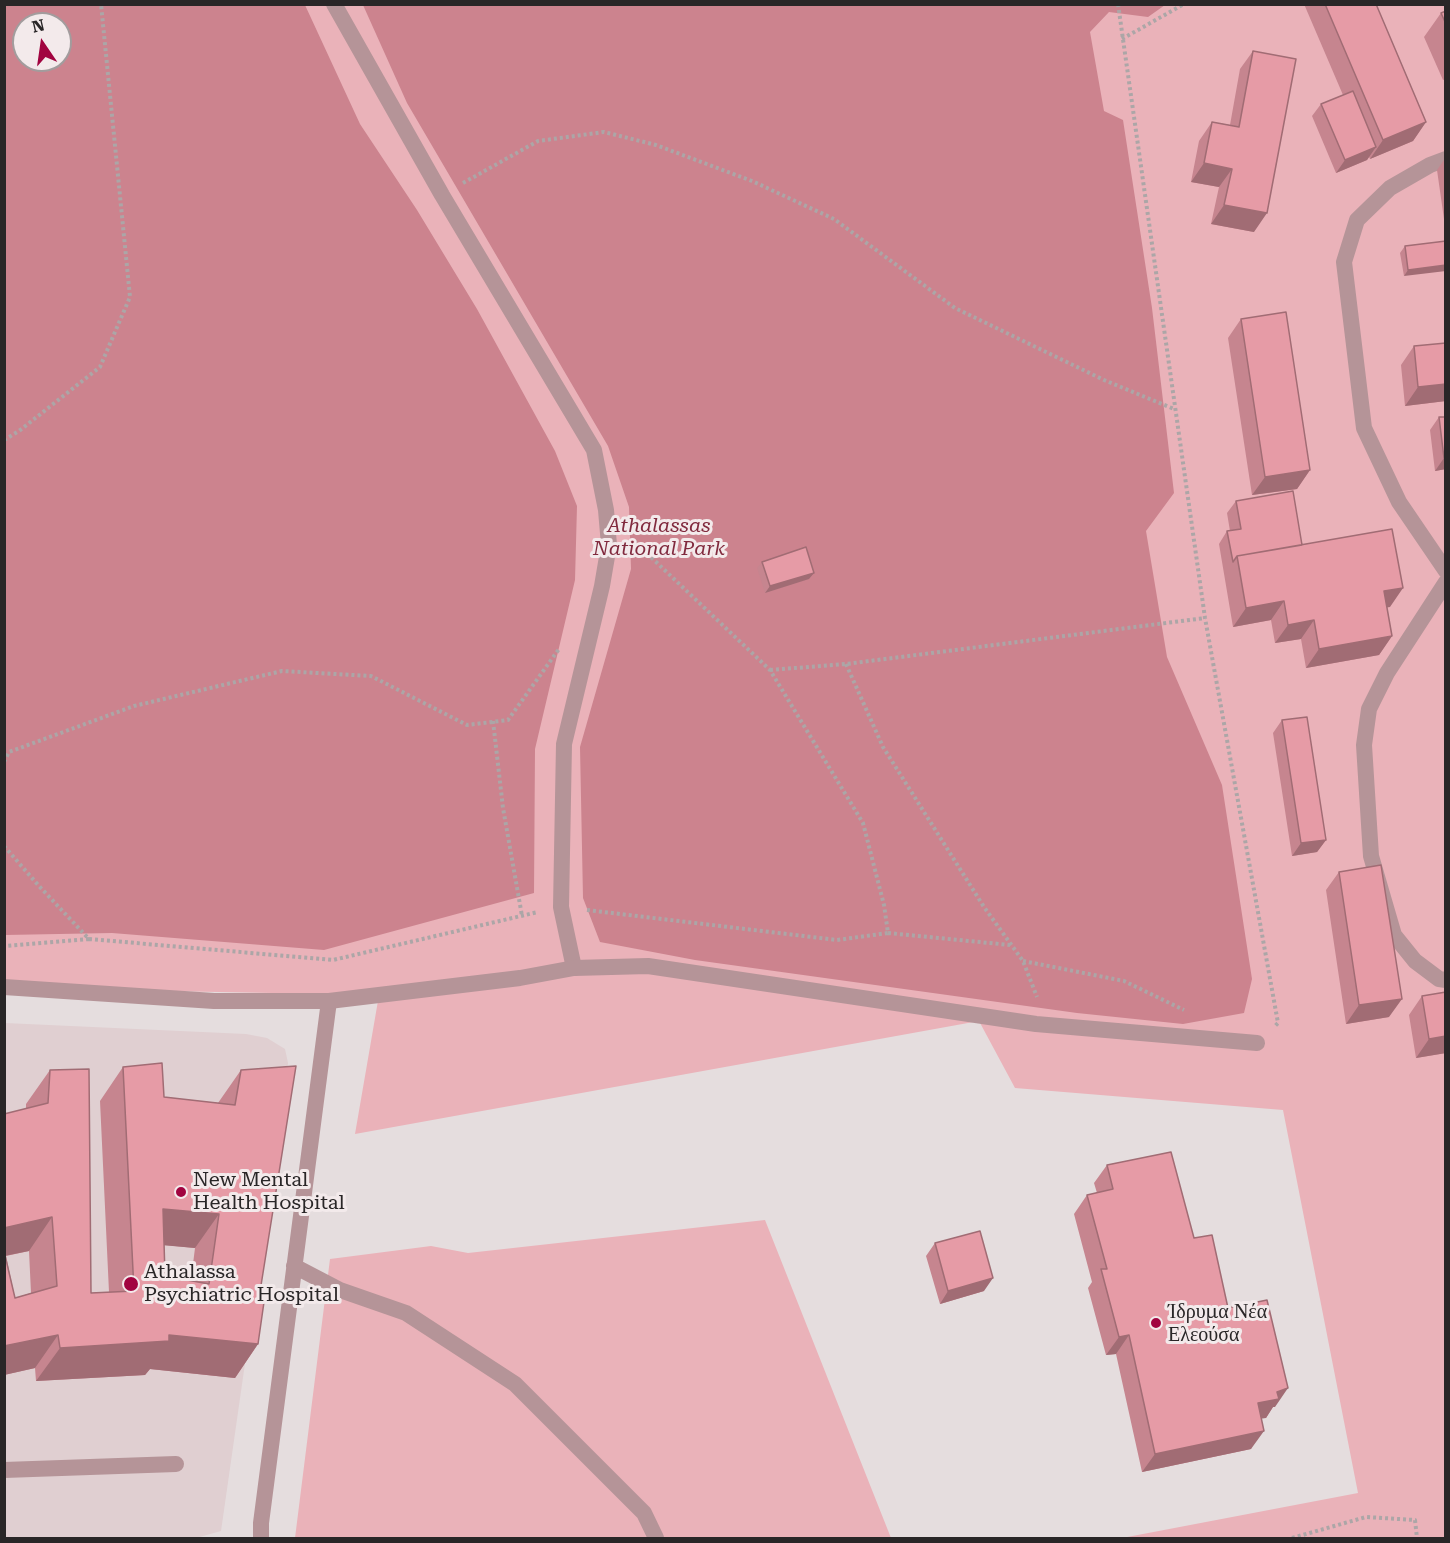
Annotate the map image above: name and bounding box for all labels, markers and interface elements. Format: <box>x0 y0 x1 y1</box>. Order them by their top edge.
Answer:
north arrow <box>12 12 72 72</box>
text: N <box>30 15 46 37</box>
park label: Athalassas National Park <box>593 514 725 561</box>
place label: New Mental Health Hospital <box>193 1168 345 1215</box>
marker: New Mental Health Hospital <box>174 1185 188 1199</box>
place label: Athalassa Psychiatric Hospital <box>144 1260 339 1307</box>
marker: Athalassa Psychiatric Hospital <box>122 1275 140 1293</box>
place label: Ίδρυμα Νέα Ελεούσα <box>1168 1300 1267 1347</box>
marker: Ίδρυμα Νέα Ελεούσα <box>1149 1316 1163 1330</box>

